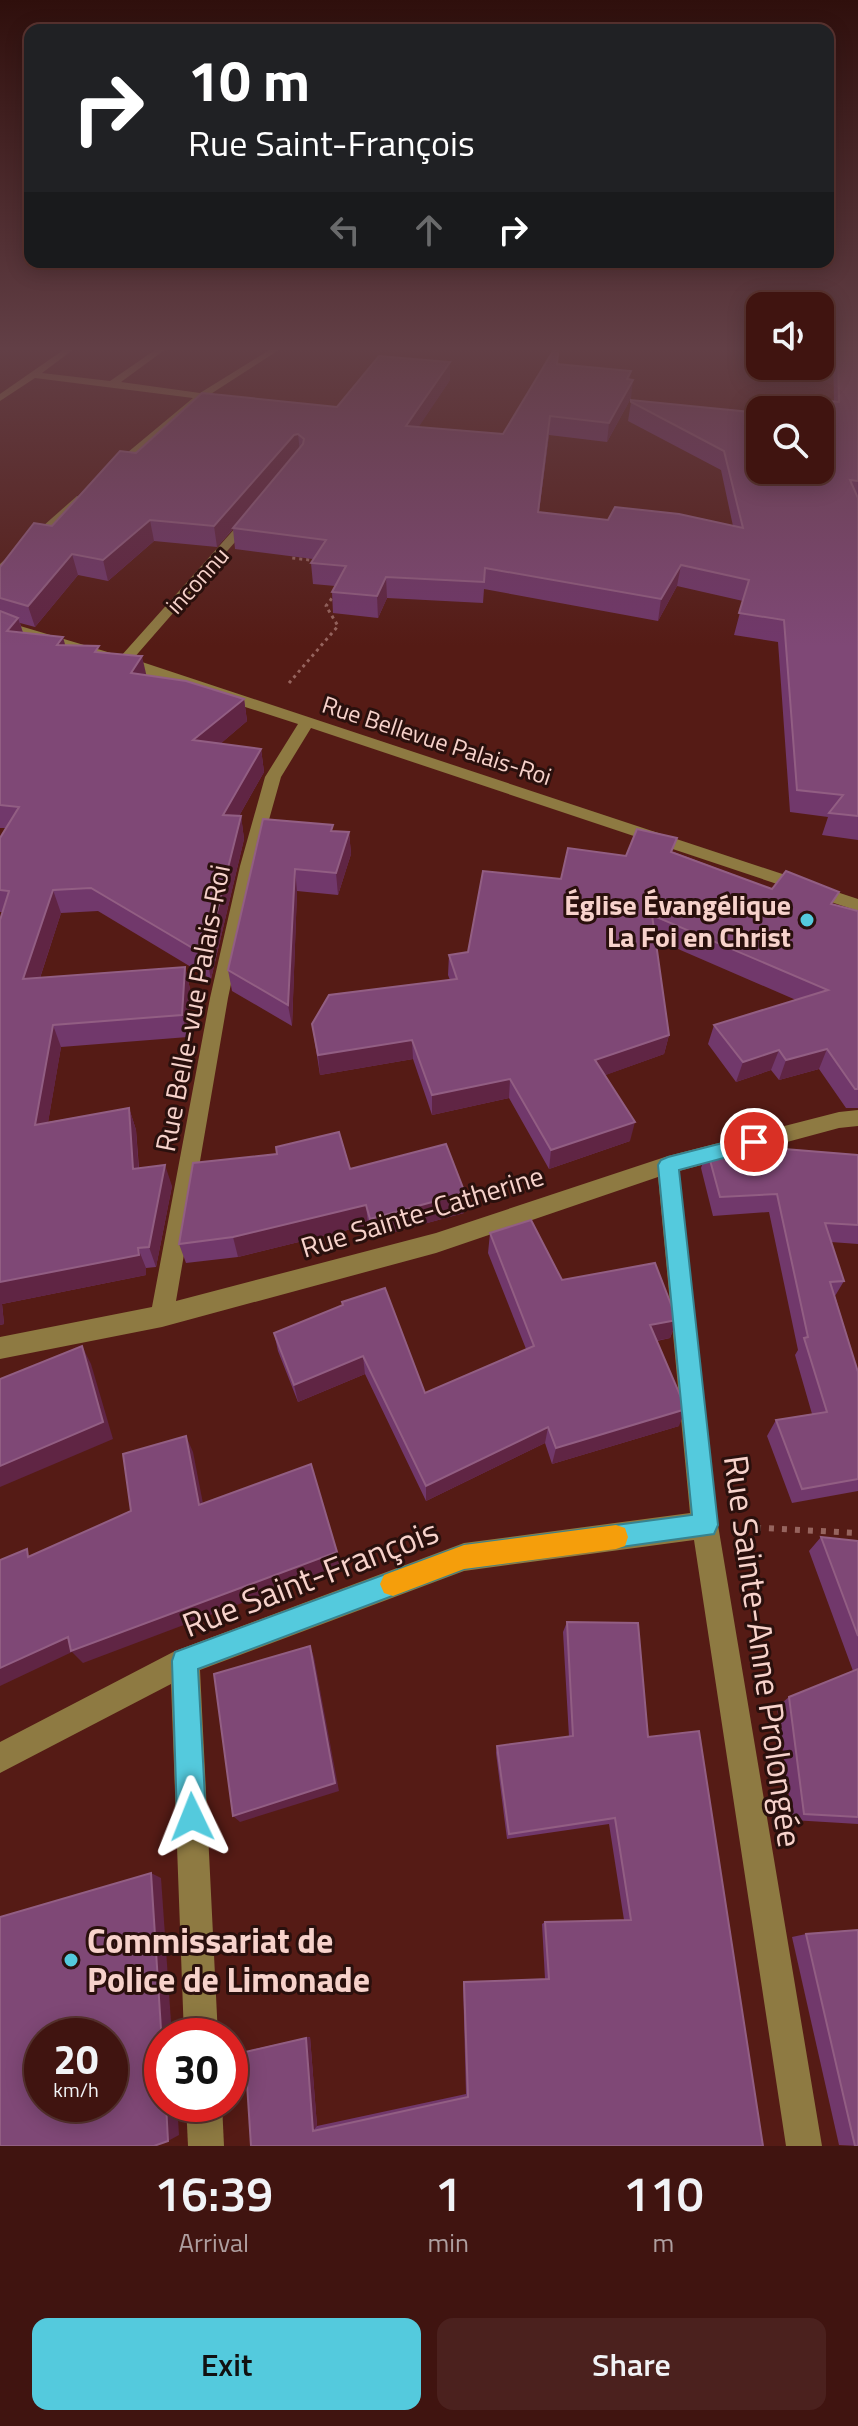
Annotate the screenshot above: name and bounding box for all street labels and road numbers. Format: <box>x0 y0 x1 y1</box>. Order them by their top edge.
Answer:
street label: inconnu <box>157 538 237 622</box>
street label: Rue Bellevue Palais-Roi <box>318 686 556 794</box>
street label: Rue Belle-vue Palais-Roi <box>143 861 241 1155</box>
street label: Rue Sainte-Catherine <box>295 1154 549 1268</box>
street label: Rue Sainte-Anne Prolongée <box>711 1452 817 1850</box>
street label: Rue Saint-François <box>174 1504 446 1650</box>

